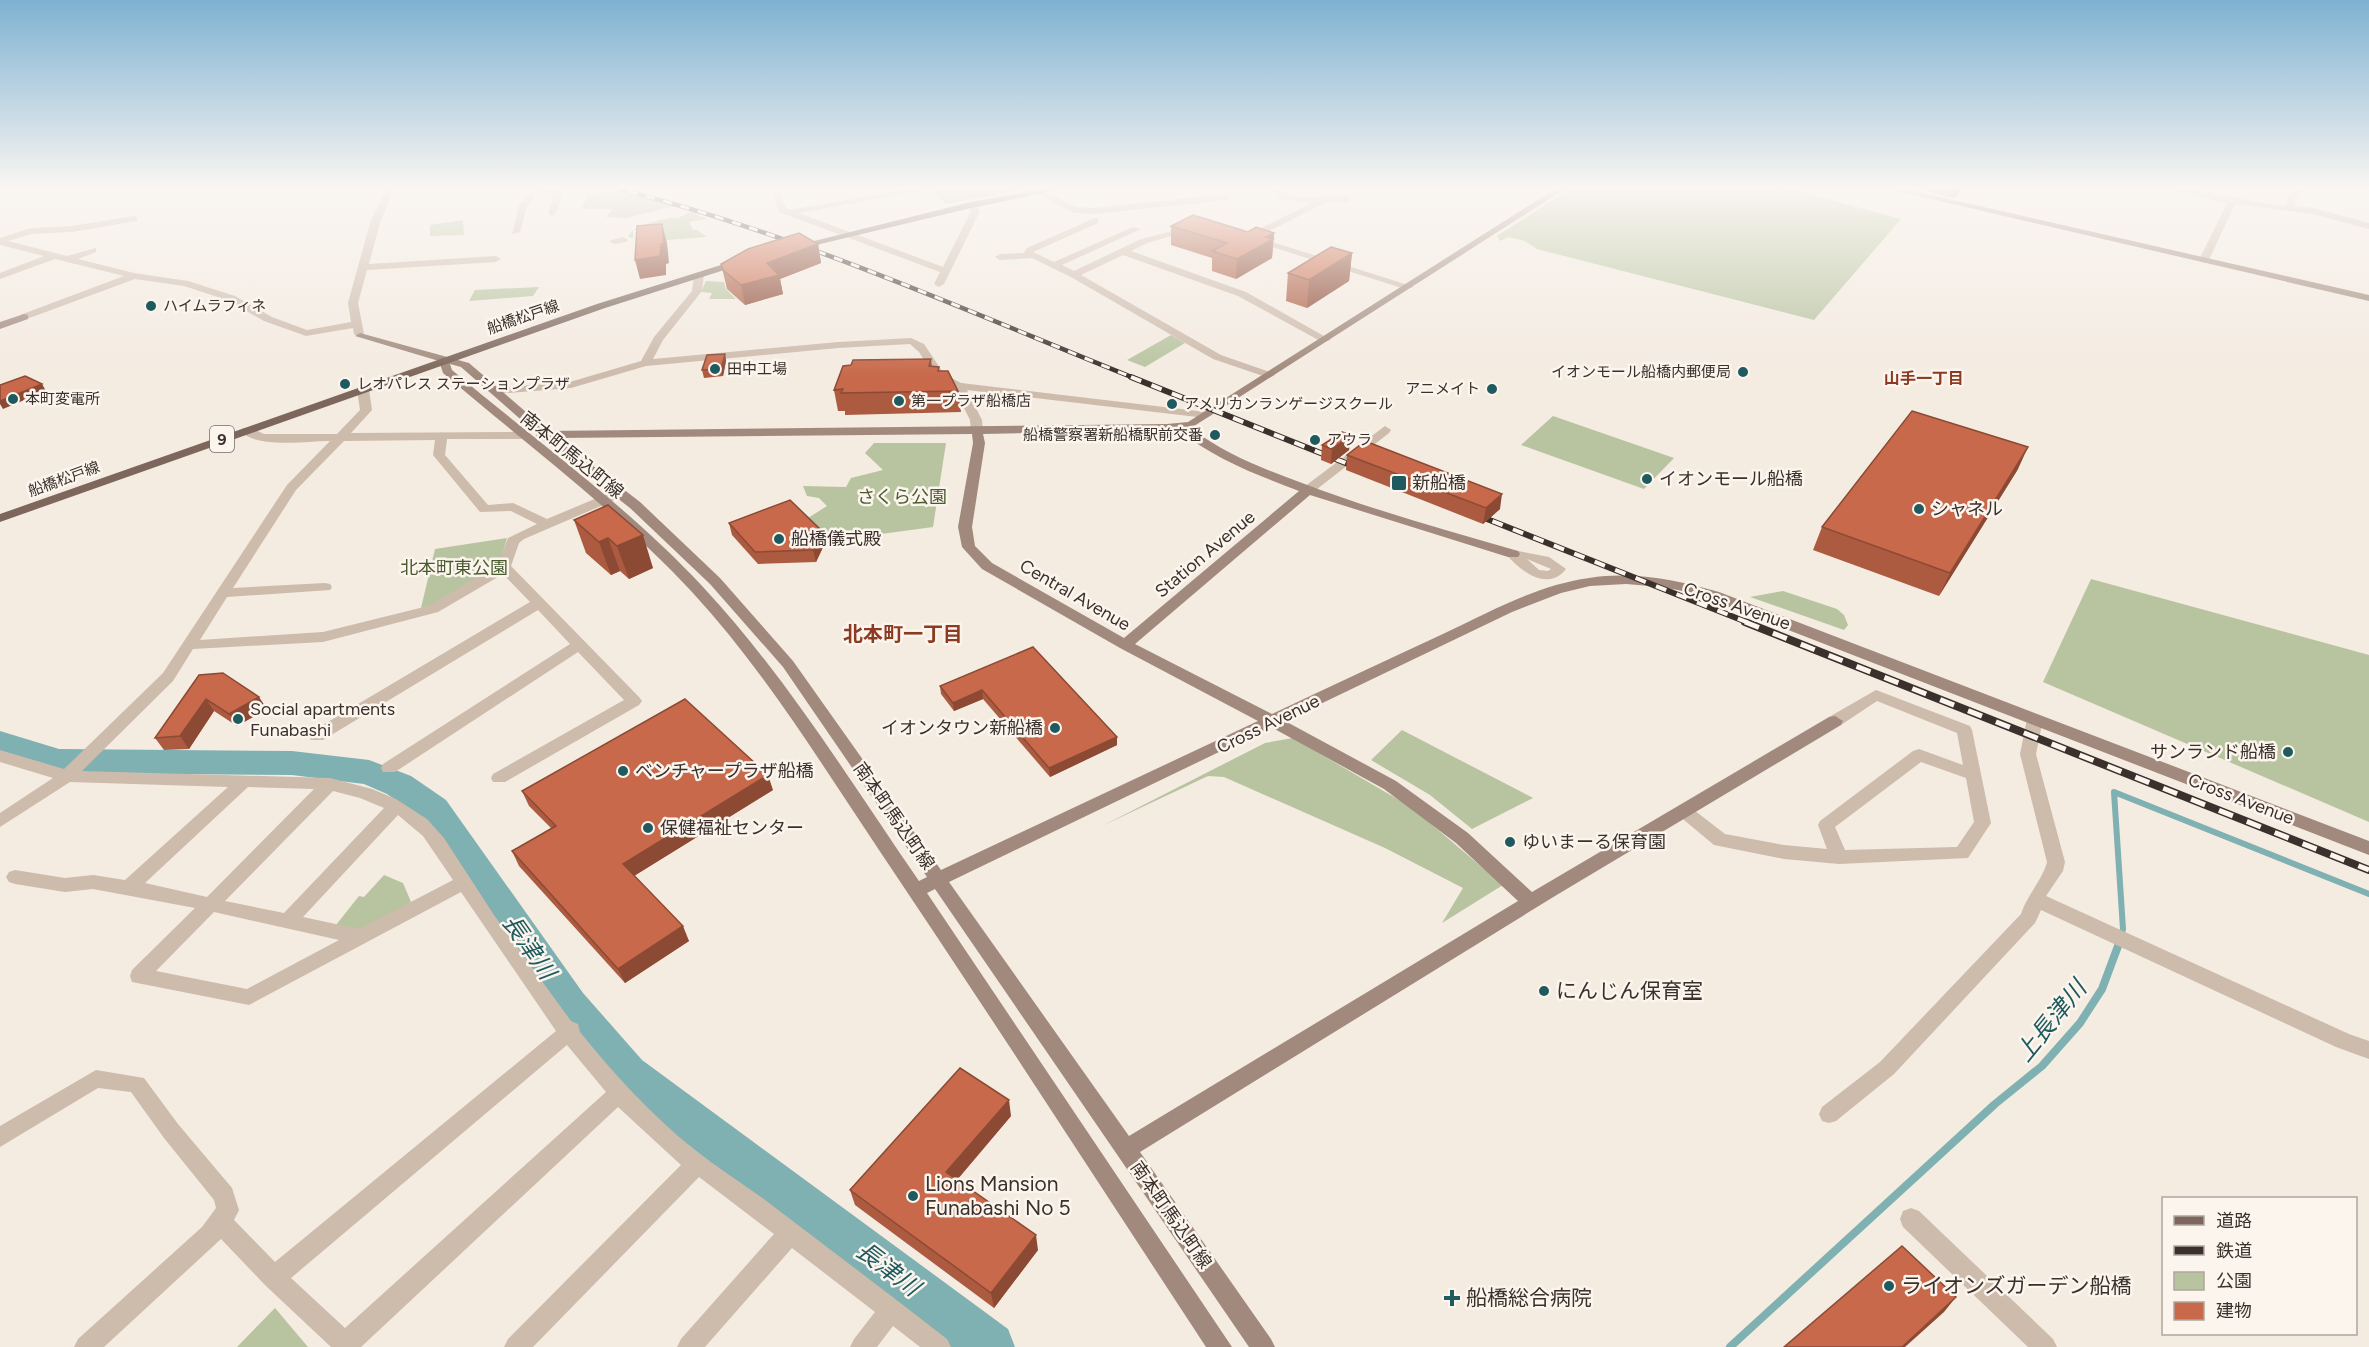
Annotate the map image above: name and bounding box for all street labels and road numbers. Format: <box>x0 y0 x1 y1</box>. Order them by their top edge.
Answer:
street label: 船橋松戸線 <box>485 296 561 338</box>
street label: 南本町馬込町線 <box>516 407 628 503</box>
road number: 9 <box>210 426 234 452</box>
street label: 船橋松戸線 <box>26 458 102 500</box>
street label: Station Avenue <box>1151 506 1260 602</box>
street label: Central Avenue <box>1016 554 1134 636</box>
street label: Cross Avenue <box>1681 577 1793 635</box>
street label: Cross Avenue <box>1213 690 1323 758</box>
street label: 南本町馬込町線 <box>849 758 939 874</box>
street label: Cross Avenue <box>2185 769 2297 829</box>
street label: 南本町馬込町線 <box>1126 1157 1216 1273</box>

